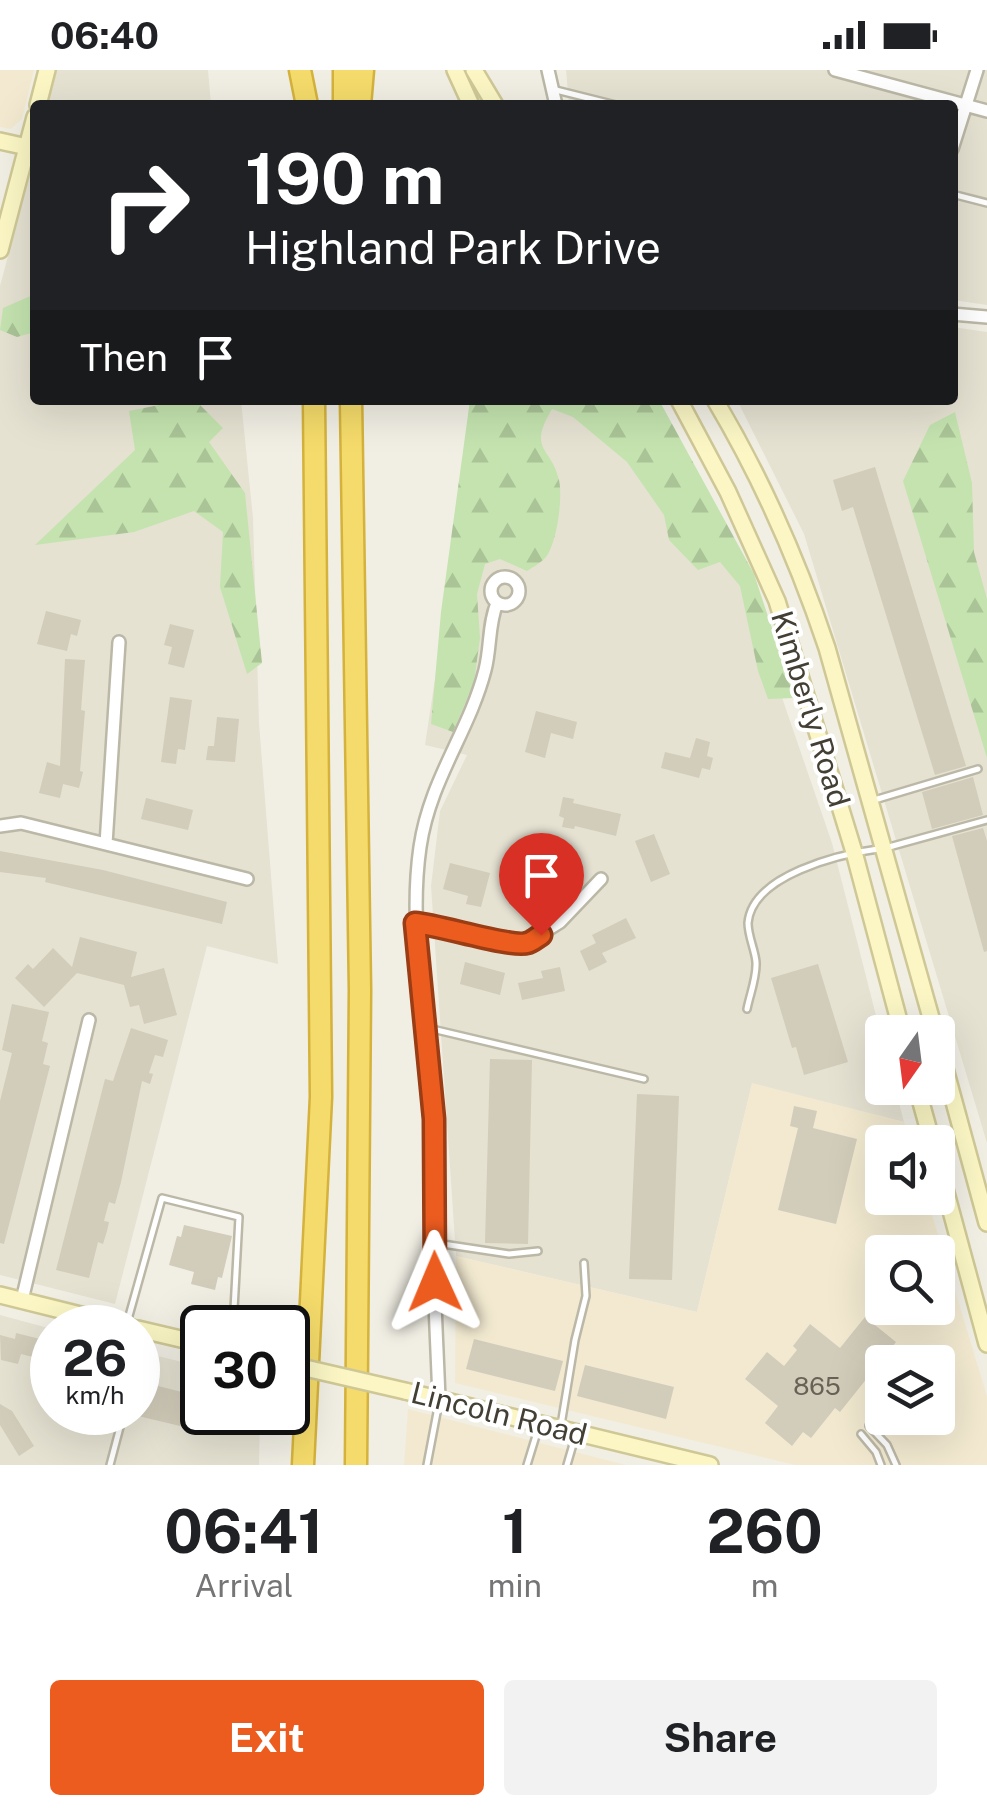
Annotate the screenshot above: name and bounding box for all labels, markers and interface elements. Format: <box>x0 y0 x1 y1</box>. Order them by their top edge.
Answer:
text: 06:40 <box>50 13 159 58</box>
text: 190 m <box>245 137 444 220</box>
icon: right <box>80 140 210 270</box>
text: Highland Park Drive <box>245 221 661 274</box>
icon: arrive <box>188 330 243 385</box>
text: Then <box>80 335 168 380</box>
street label: Kimberly Road <box>764 606 858 811</box>
pin <box>499 833 584 936</box>
icon: arrive <box>514 848 569 903</box>
north arrow <box>865 1015 955 1105</box>
map controls <box>865 1015 955 1435</box>
button: sound <box>865 1125 955 1215</box>
position arrow <box>383 1230 487 1334</box>
button: search <box>865 1235 955 1325</box>
speed limit sign: 30 <box>180 1305 310 1435</box>
text: 26 <box>63 1328 127 1387</box>
button: layers <box>865 1345 955 1435</box>
house number: 865 <box>793 1371 841 1401</box>
street label: Lincoln Road <box>408 1374 591 1452</box>
text: km/h <box>66 1380 124 1410</box>
text: 06:41 <box>164 1496 323 1567</box>
text: 1 <box>502 1496 528 1567</box>
text: 260 <box>706 1496 823 1567</box>
text: Arrival <box>194 1567 293 1604</box>
text: min <box>488 1567 542 1604</box>
text: m <box>751 1567 778 1604</box>
button: Exit <box>50 1680 484 1795</box>
button: Share <box>504 1680 937 1795</box>

